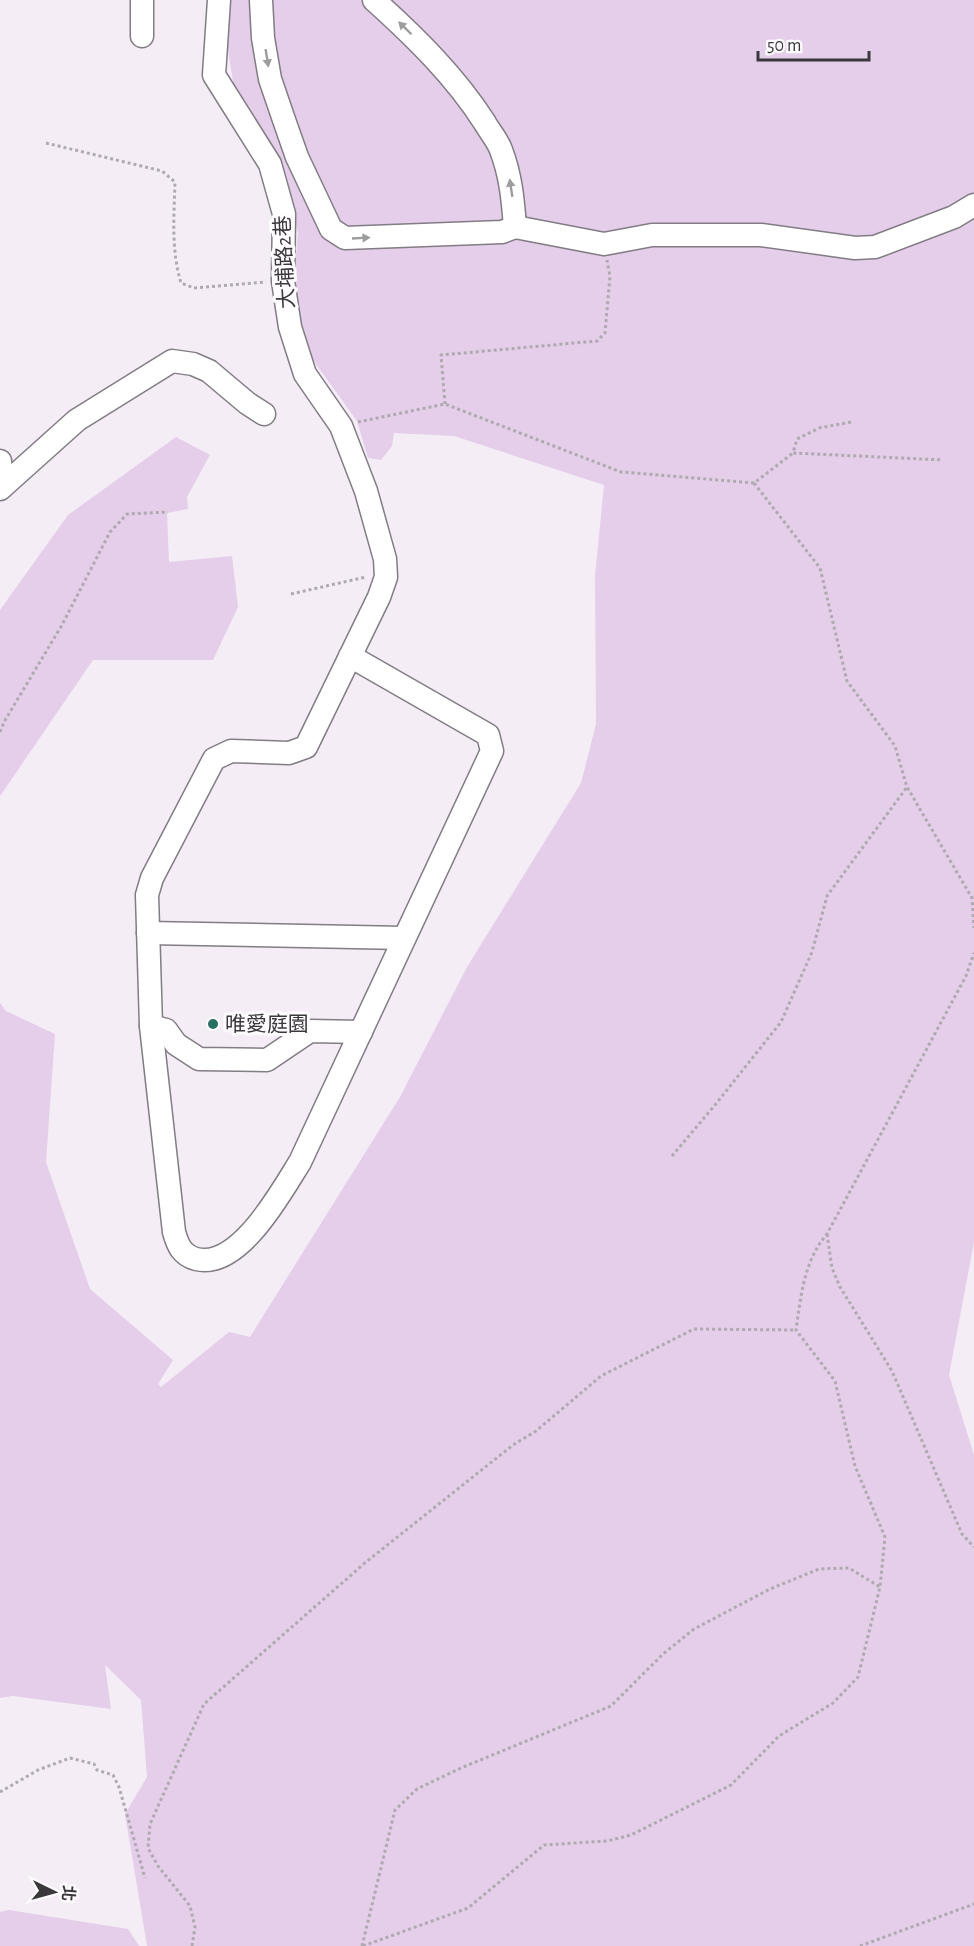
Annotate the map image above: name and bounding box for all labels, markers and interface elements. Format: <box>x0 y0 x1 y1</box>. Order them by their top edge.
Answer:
one-way arrow <box>398 22 412 36</box>
scale bar <box>758 24 869 62</box>
text: 50 m <box>767 37 801 55</box>
one-way arrow <box>262 49 271 68</box>
one-way arrow <box>506 178 515 197</box>
street label: 大埔路2巷 <box>271 215 298 309</box>
one-way arrow <box>351 233 370 242</box>
place label: 唯愛庭園 <box>225 1013 309 1035</box>
marker: 唯愛庭園 <box>206 1017 220 1031</box>
north arrow <box>24 1862 84 1922</box>
text: 北 <box>59 1885 78 1902</box>

